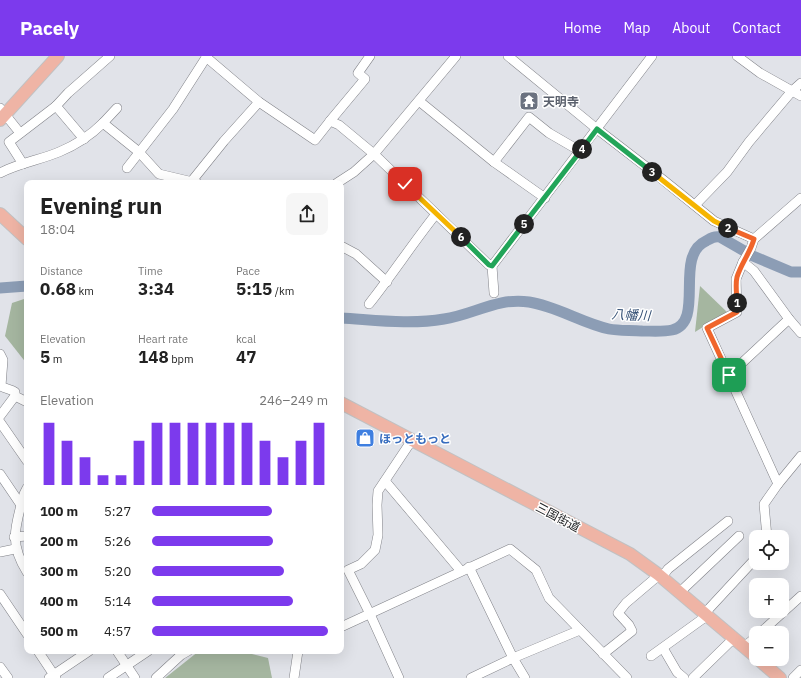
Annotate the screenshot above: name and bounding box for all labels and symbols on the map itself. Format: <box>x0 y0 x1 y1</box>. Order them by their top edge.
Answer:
temple icon: 天明寺 <box>518 90 540 112</box>
place label: 天明寺 <box>543 94 579 109</box>
pin: 4 <box>572 139 592 159</box>
pin: 3 <box>642 162 662 182</box>
pin <box>388 167 422 201</box>
pin: 5 <box>514 214 534 234</box>
pin: 2 <box>718 218 738 238</box>
pin: 6 <box>451 227 471 247</box>
pin: 1 <box>727 293 747 313</box>
water label: 八幡川 <box>611 305 653 325</box>
pin <box>712 358 746 392</box>
shop icon: ほっともっと <box>354 427 376 449</box>
place label: ほっともっと <box>379 431 451 446</box>
street label: 三国街道 <box>533 499 583 535</box>

